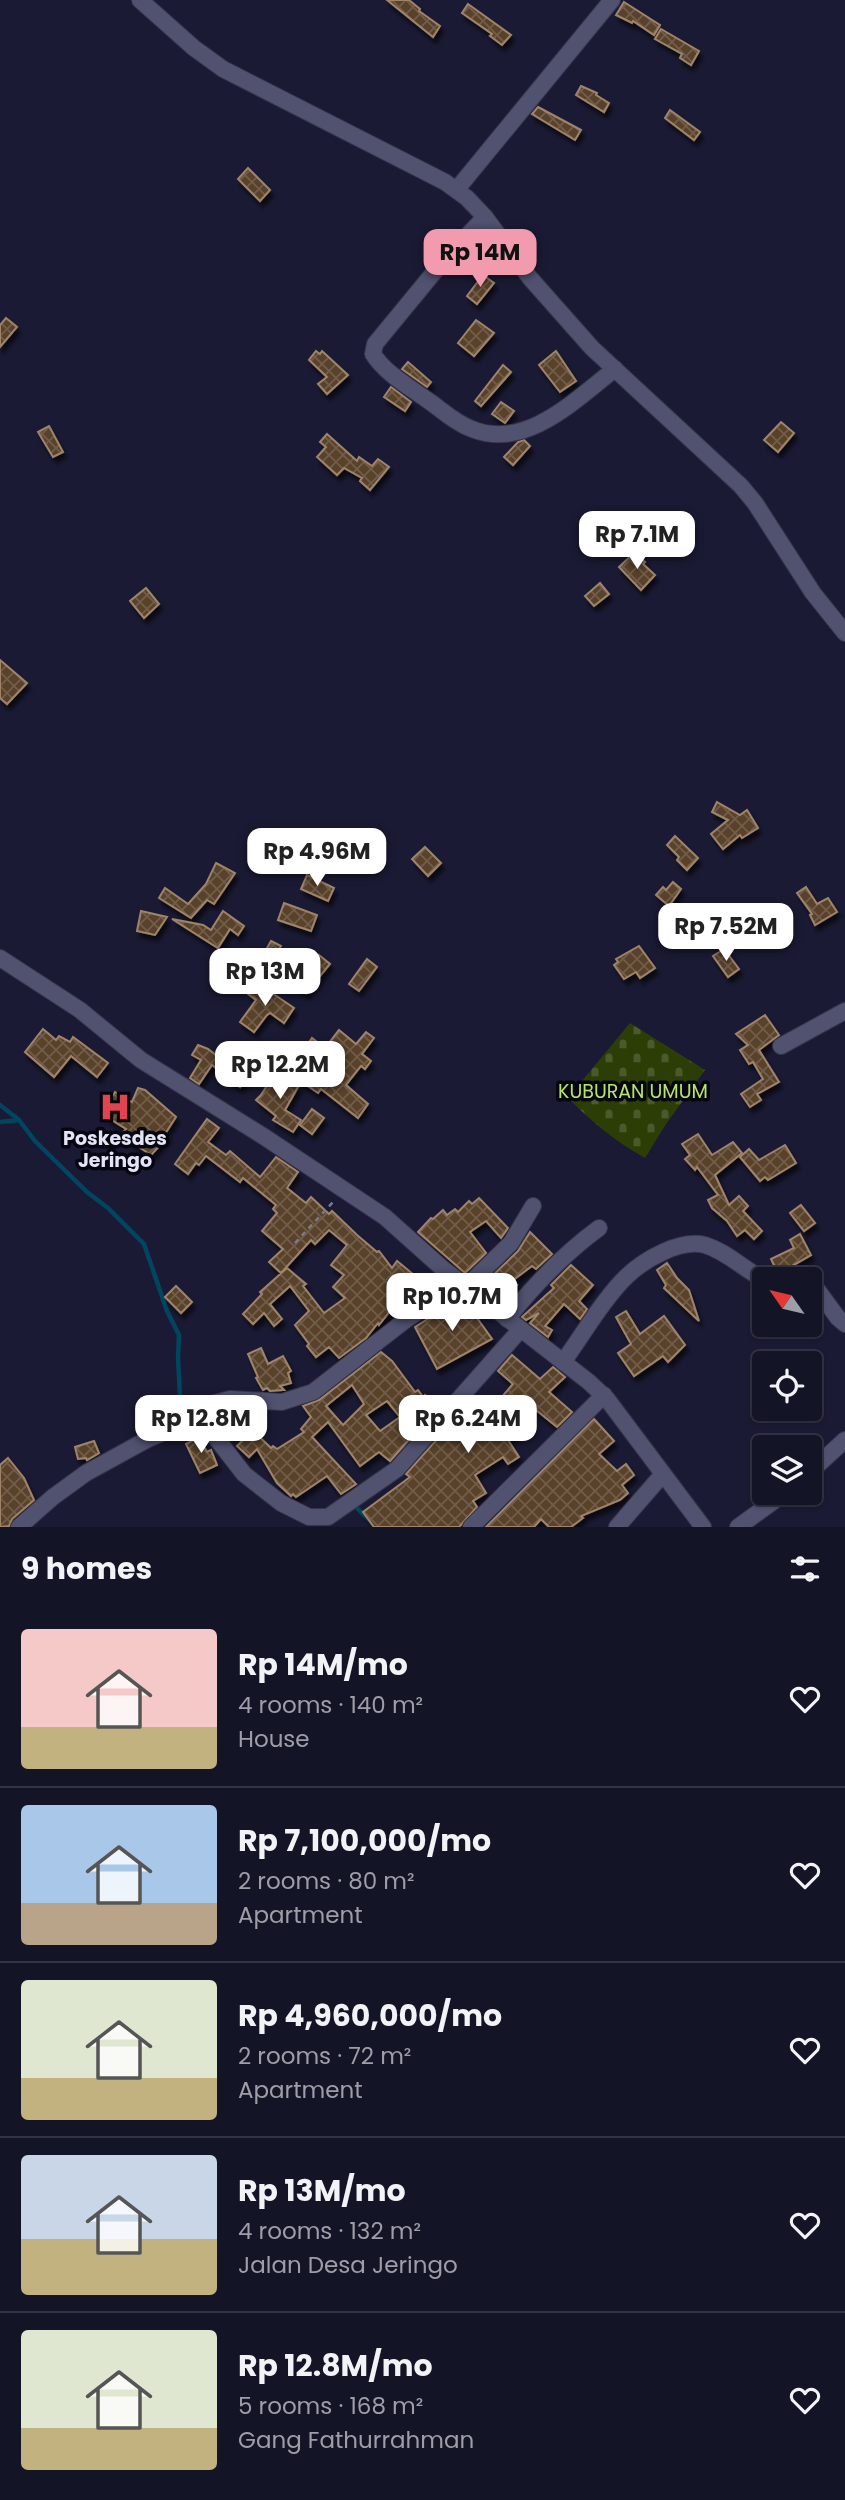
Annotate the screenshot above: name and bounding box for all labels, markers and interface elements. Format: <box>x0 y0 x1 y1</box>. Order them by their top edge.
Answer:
pin: Rp 14M <box>423 230 537 289</box>
text: Rp 14M <box>440 236 520 268</box>
pin: Rp 7.1M <box>572 512 702 571</box>
text: Rp 7.1M <box>595 518 679 550</box>
pin: Rp 4.96M <box>245 828 389 888</box>
text: Rp 4.96M <box>263 835 371 867</box>
pin: Rp 7.52M <box>654 904 798 963</box>
text: Rp 7.52M <box>674 910 778 942</box>
pin: Rp 13M <box>208 948 322 1008</box>
text: Rp 13M <box>225 955 305 987</box>
pin: Rp 12.2M <box>208 1042 352 1101</box>
text: Rp 12.2M <box>231 1048 329 1080</box>
park label: KUBURAN UMUM <box>558 1078 708 1105</box>
hospital icon: Poskesdes Jeringo <box>98 1090 132 1124</box>
place label: Poskesdes Jeringo <box>63 1125 167 1174</box>
north arrow <box>752 1267 822 1337</box>
map controls <box>752 1267 822 1505</box>
pin: Rp 10.7M <box>380 1274 524 1333</box>
text: Rp 10.7M <box>402 1280 502 1312</box>
button: locate <box>752 1351 822 1421</box>
pin: Rp 12.8M <box>129 1396 273 1455</box>
pin: Rp 6.24M <box>396 1396 540 1455</box>
text: Rp 12.8M <box>151 1402 251 1434</box>
text: Rp 6.24M <box>415 1402 521 1434</box>
button: layers <box>752 1435 822 1505</box>
text: 9 homes <box>21 1547 152 1590</box>
icon: filters <box>786 1550 824 1588</box>
text: Rp 14M/mo <box>238 1643 408 1686</box>
icon: home <box>77 1657 161 1741</box>
icon: heart <box>786 1680 824 1718</box>
text: 4 rooms · 140 m² <box>238 1689 423 1721</box>
text: House <box>238 1723 310 1755</box>
text: Rp 7,100,000/mo <box>238 1819 491 1862</box>
icon: home <box>77 1833 161 1917</box>
icon: heart <box>786 1856 824 1894</box>
text: 2 rooms · 80 m² <box>238 1865 415 1897</box>
text: Apartment <box>238 1899 363 1931</box>
text: Rp 4,960,000/mo <box>238 1994 502 2037</box>
icon: home <box>77 2008 161 2092</box>
icon: heart <box>786 2031 824 2069</box>
text: 2 rooms · 72 m² <box>238 2040 411 2072</box>
text: Apartment <box>238 2074 363 2106</box>
text: Rp 13M/mo <box>238 2169 406 2212</box>
icon: home <box>77 2183 161 2267</box>
icon: heart <box>786 2206 824 2244</box>
text: 4 rooms · 132 m² <box>238 2215 421 2247</box>
text: Jalan Desa Jeringo <box>238 2249 458 2281</box>
text: Rp 12.8M/mo <box>238 2344 433 2387</box>
icon: home <box>77 2358 161 2442</box>
icon: heart <box>786 2381 824 2419</box>
text: 5 rooms · 168 m² <box>238 2390 423 2422</box>
text: Gang Fathurrahman <box>238 2424 474 2456</box>

